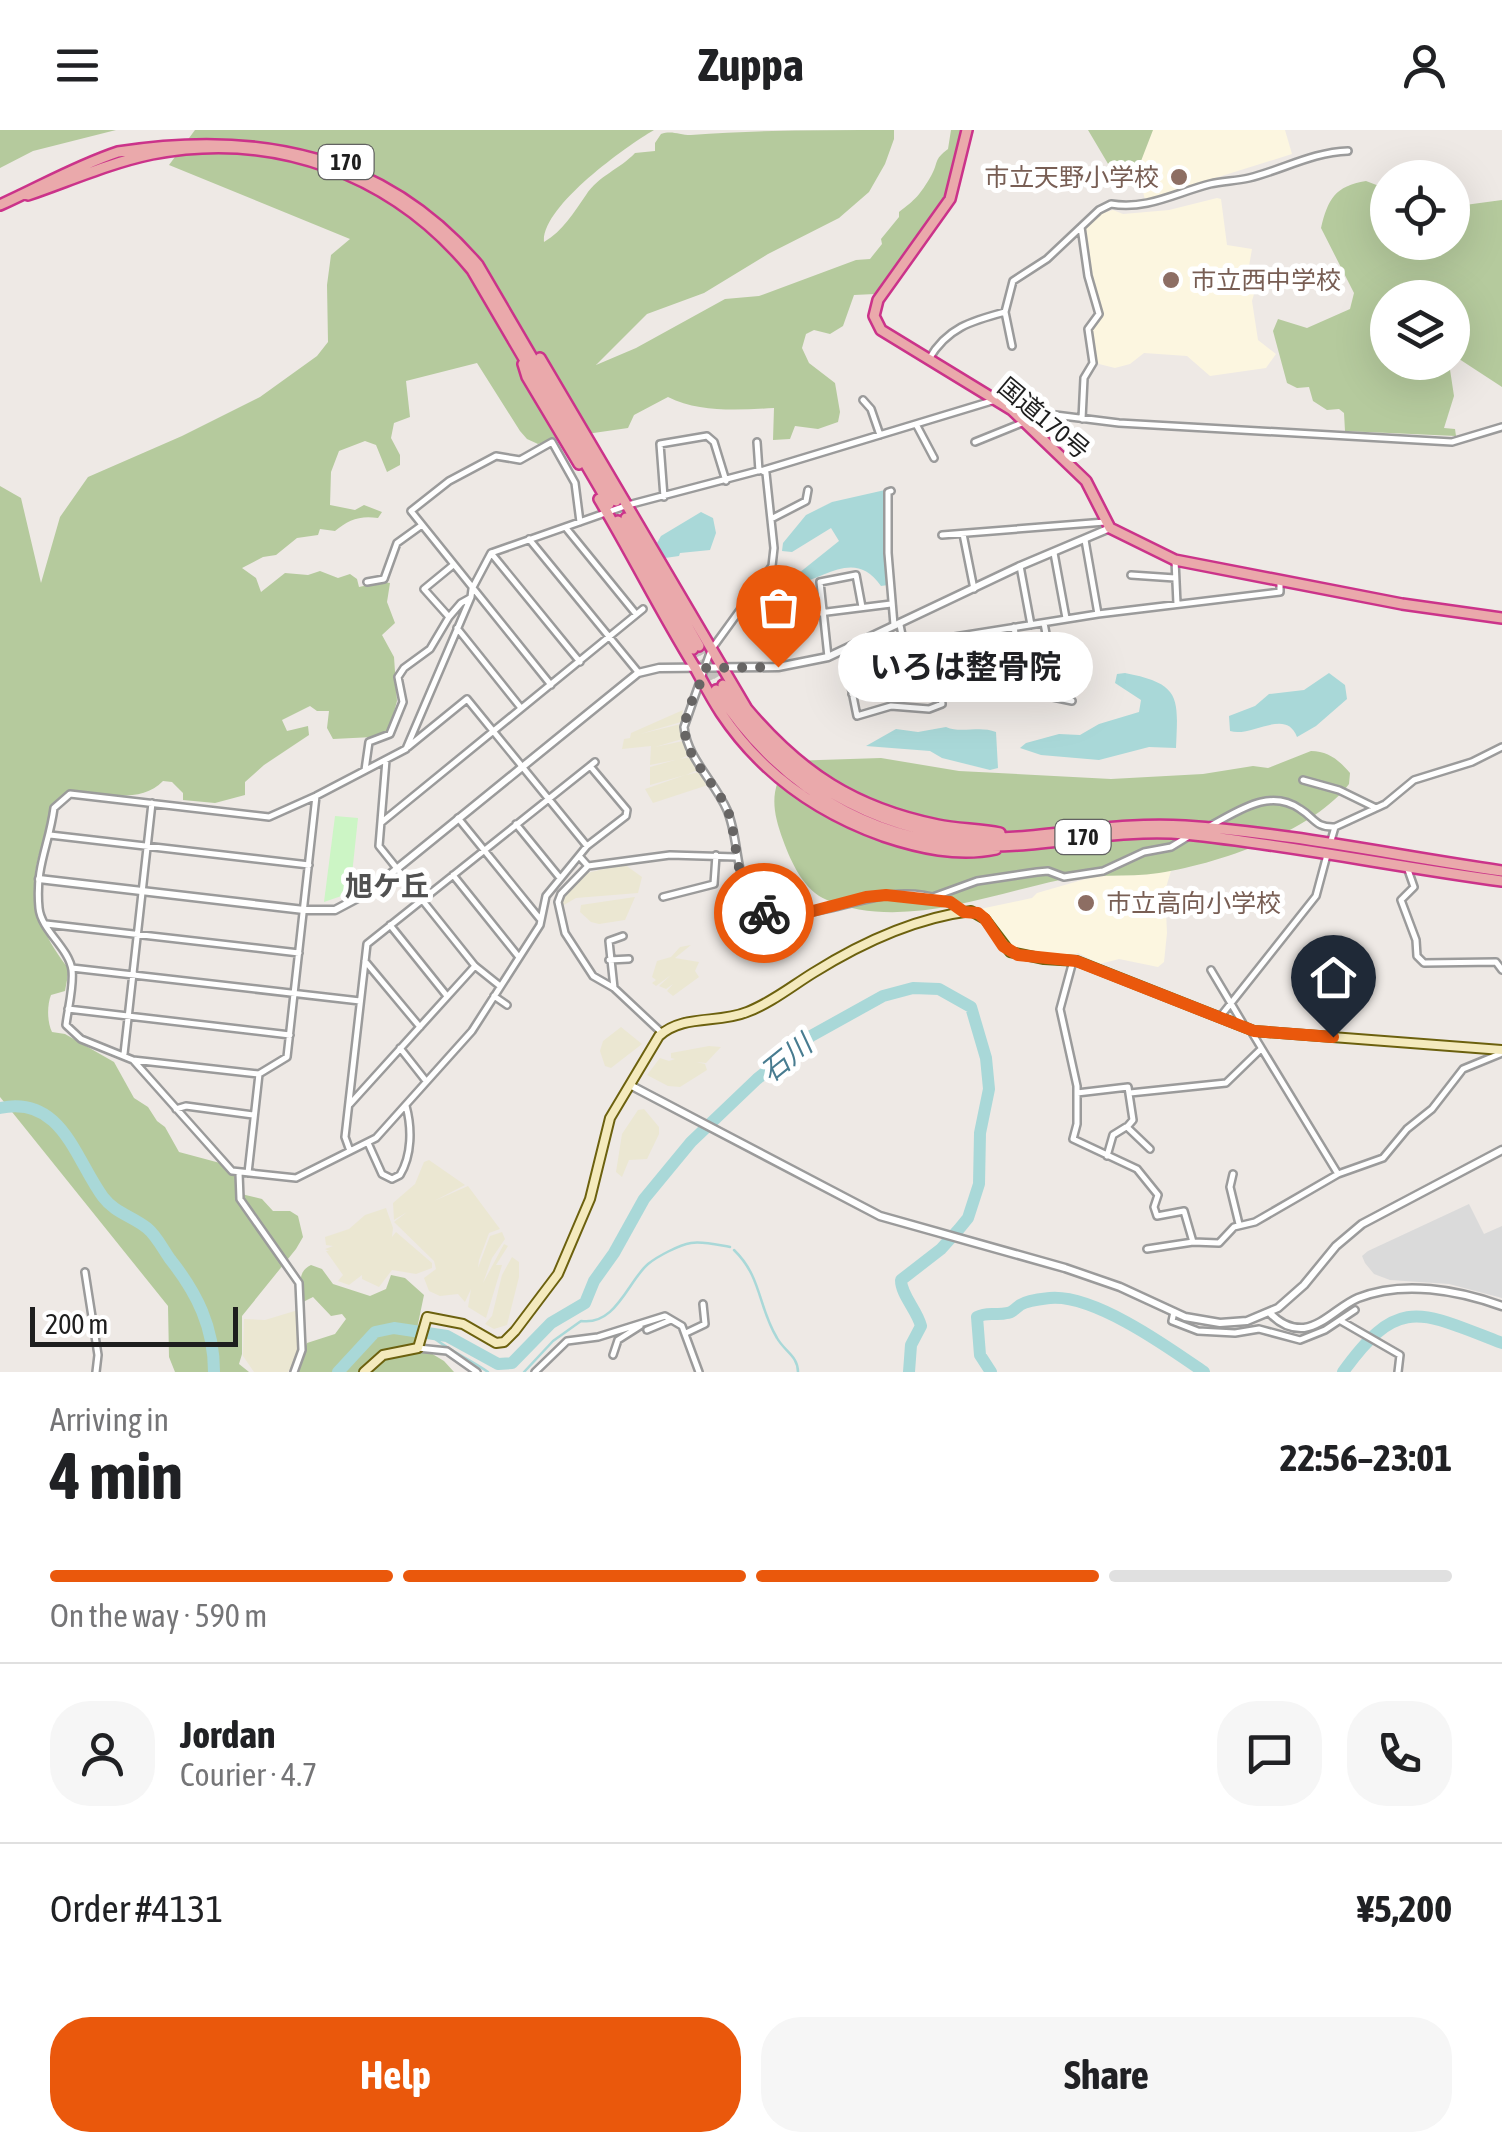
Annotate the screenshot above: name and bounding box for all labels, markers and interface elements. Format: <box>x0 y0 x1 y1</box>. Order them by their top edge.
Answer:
icon: menu <box>50 38 105 93</box>
icon: person <box>1397 38 1452 93</box>
text: Zuppa <box>698 39 804 91</box>
road number: 170 <box>318 145 374 179</box>
map controls <box>1370 160 1470 380</box>
button: locate <box>1370 160 1470 260</box>
place label: 市立天野小学校 <box>984 163 1159 191</box>
marker: 市立天野小学校 <box>1168 166 1190 188</box>
place label: 市立西中学校 <box>1191 266 1341 294</box>
marker: 市立西中学校 <box>1160 269 1182 291</box>
button: layers <box>1370 280 1470 380</box>
street label: 国道170号 <box>993 372 1095 464</box>
pin <box>736 565 821 668</box>
icon: bag <box>751 580 806 635</box>
callout: いろは整骨院 <box>838 632 1093 702</box>
text: いろは整骨院 <box>869 648 1062 685</box>
road number: 170 <box>1056 820 1110 854</box>
courier <box>714 863 814 963</box>
district label: 旭ケ丘 <box>345 870 429 902</box>
icon: bike <box>737 886 792 941</box>
place label: 市立高向小学校 <box>1106 889 1281 917</box>
marker: 市立高向小学校 <box>1075 892 1097 914</box>
pin <box>1291 935 1376 1038</box>
icon: home <box>1306 950 1361 1005</box>
water label: 石川 <box>754 1026 820 1088</box>
scale bar <box>30 1302 238 1346</box>
text: 200 m <box>45 1308 108 1340</box>
text: Arriving in <box>50 1401 169 1438</box>
text: 22:56–23:01 <box>1280 1436 1452 1479</box>
text: 4 min <box>50 1438 183 1513</box>
text: On the way · 590 m <box>50 1597 267 1634</box>
button: person <box>50 1701 155 1806</box>
button: chat <box>1217 1701 1322 1806</box>
button: phone <box>1347 1701 1452 1806</box>
text: Jordan <box>180 1713 275 1756</box>
text: Courier · 4.7 <box>180 1756 317 1793</box>
text: Order #4131 <box>50 1887 223 1930</box>
text: ¥5,200 <box>1357 1887 1452 1930</box>
button: Help <box>50 2017 741 2132</box>
button: Share <box>761 2017 1452 2132</box>

